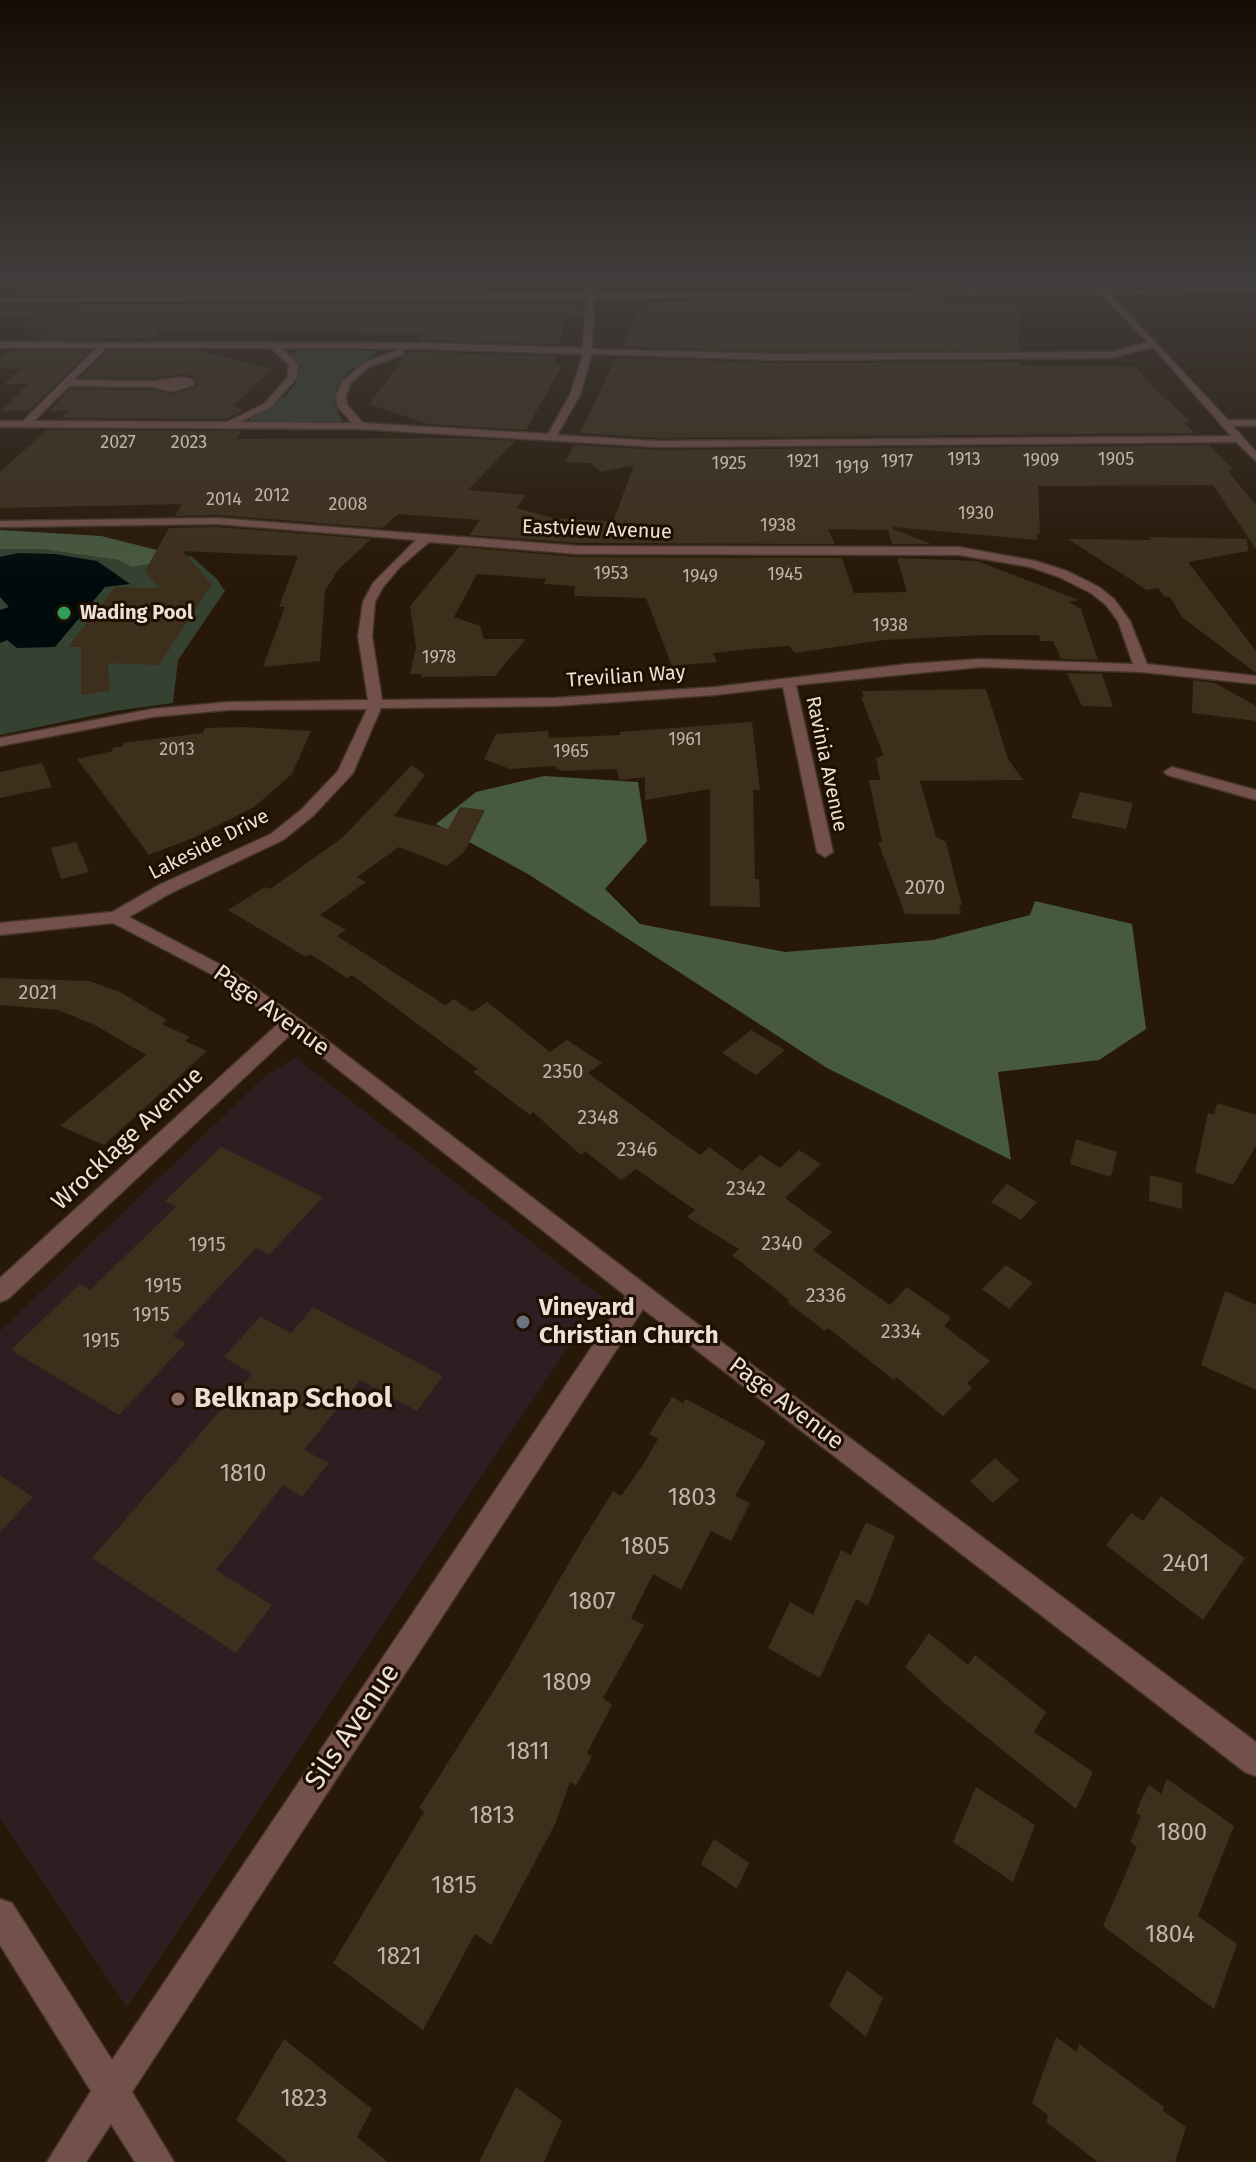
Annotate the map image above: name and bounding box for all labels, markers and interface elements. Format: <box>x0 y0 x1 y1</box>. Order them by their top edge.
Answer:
house number: 2027 <box>100 432 136 454</box>
house number: 2023 <box>171 432 207 454</box>
house number: 1913 <box>947 449 981 471</box>
house number: 1905 <box>1098 449 1134 471</box>
house number: 1909 <box>1023 450 1059 472</box>
house number: 1921 <box>786 451 820 473</box>
house number: 1917 <box>881 451 913 473</box>
house number: 1925 <box>712 453 746 475</box>
house number: 1919 <box>835 457 869 479</box>
house number: 2012 <box>254 485 290 507</box>
house number: 2014 <box>206 489 242 511</box>
house number: 2008 <box>329 494 367 516</box>
house number: 1930 <box>958 503 994 525</box>
street label: Eastview Avenue <box>522 515 672 545</box>
house number: 1938 <box>760 515 796 537</box>
house number: 1953 <box>593 563 629 585</box>
house number: 1945 <box>767 564 803 586</box>
house number: 1949 <box>682 566 718 588</box>
place label: Wading Pool <box>80 601 193 625</box>
marker: Wading Pool <box>55 604 73 622</box>
house number: 1938 <box>872 615 908 637</box>
house number: 1978 <box>422 647 456 669</box>
street label: Trevilian Way <box>566 661 686 693</box>
street label: Ravinia Avenue <box>800 694 852 834</box>
house number: 1961 <box>668 729 702 751</box>
house number: 2013 <box>159 739 195 761</box>
house number: 1965 <box>553 741 589 763</box>
street label: Lakeside Drive <box>145 804 273 886</box>
house number: 2070 <box>905 876 945 900</box>
street label: Page Avenue <box>207 959 335 1063</box>
house number: 2021 <box>19 981 57 1005</box>
house number: 2350 <box>543 1060 583 1084</box>
street label: Wrocklage Avenue <box>46 1061 210 1217</box>
house number: 2348 <box>577 1106 619 1130</box>
house number: 2346 <box>617 1138 657 1162</box>
house number: 2342 <box>726 1177 766 1201</box>
house number: 2340 <box>761 1232 803 1256</box>
house number: 1915 <box>188 1233 226 1257</box>
house number: 1915 <box>144 1274 182 1298</box>
house number: 2336 <box>806 1284 846 1308</box>
place label: Vineyard Christian Church <box>539 1294 718 1350</box>
house number: 1915 <box>132 1303 170 1327</box>
marker: Vineyard Christian Church <box>514 1313 532 1331</box>
house number: 2334 <box>881 1320 921 1344</box>
house number: 1915 <box>82 1329 120 1353</box>
street label: Page Avenue <box>723 1351 849 1457</box>
place label: Belknap School <box>194 1382 392 1416</box>
marker: Belknap School <box>169 1390 187 1408</box>
house number: 1810 <box>220 1460 266 1488</box>
house number: 1803 <box>668 1484 716 1512</box>
house number: 1805 <box>620 1533 670 1561</box>
house number: 2401 <box>1162 1550 1210 1578</box>
house number: 1807 <box>568 1588 616 1616</box>
street label: Sils Avenue <box>299 1658 407 1796</box>
house number: 1809 <box>542 1669 592 1697</box>
house number: 1811 <box>506 1738 550 1766</box>
house number: 1813 <box>469 1802 515 1830</box>
house number: 1800 <box>1157 1819 1207 1847</box>
house number: 1815 <box>431 1872 477 1900</box>
house number: 1804 <box>1145 1921 1195 1949</box>
house number: 1821 <box>376 1943 422 1971</box>
house number: 1823 <box>280 2085 328 2113</box>

